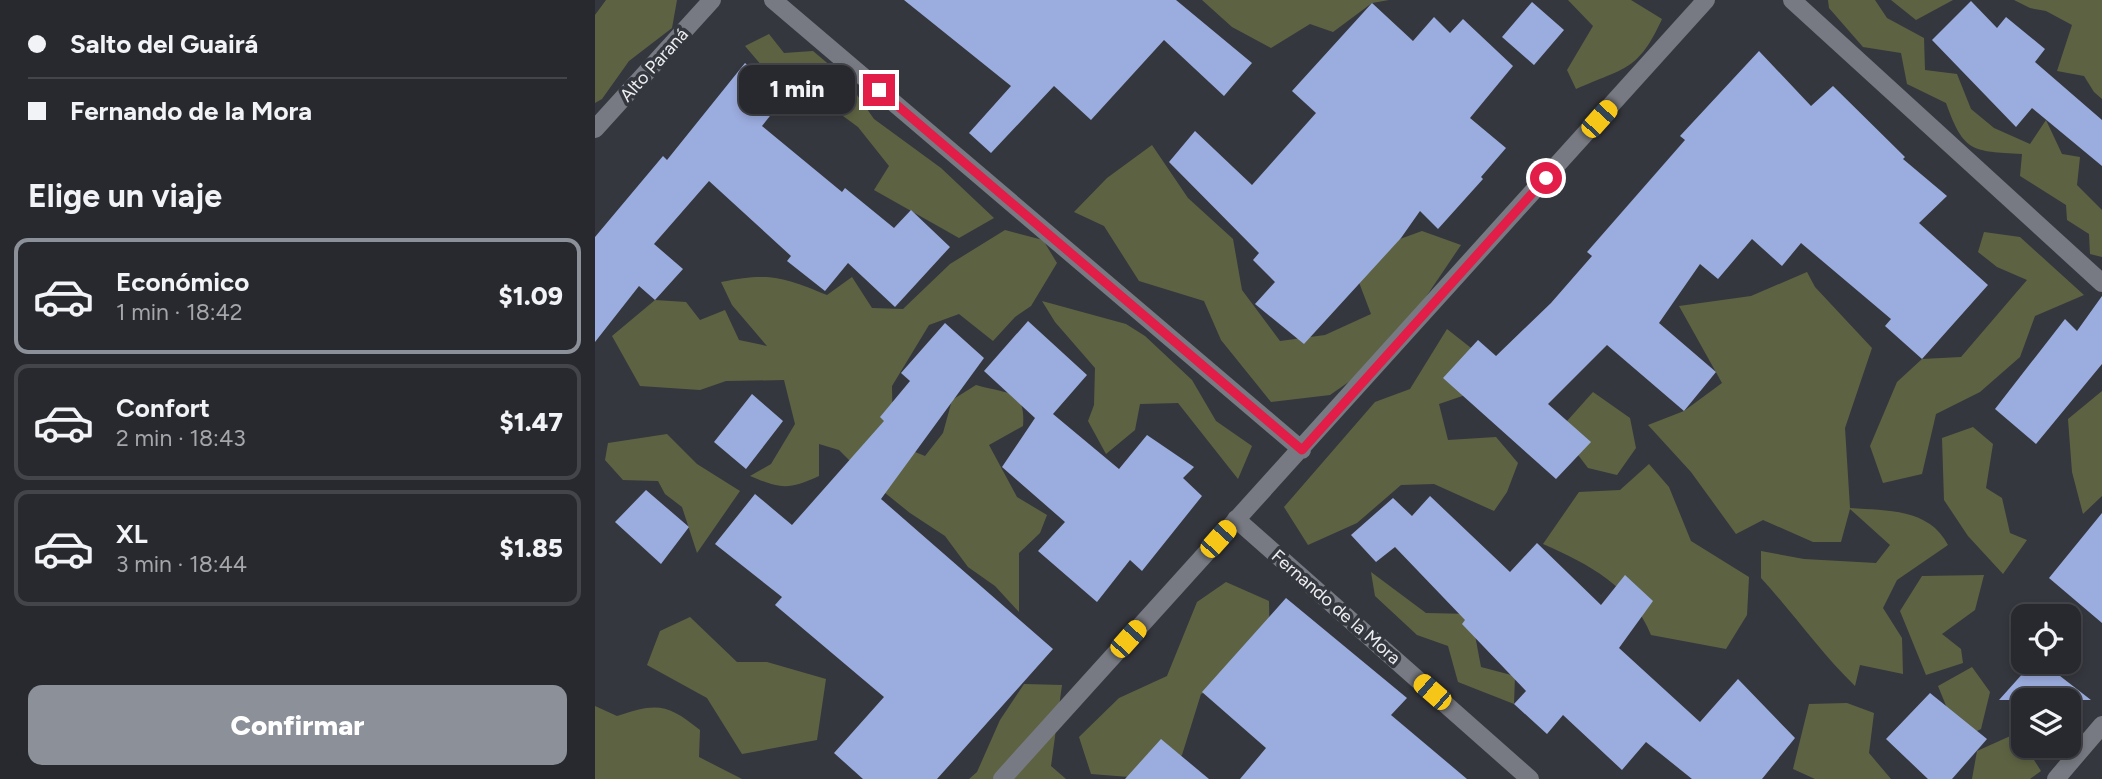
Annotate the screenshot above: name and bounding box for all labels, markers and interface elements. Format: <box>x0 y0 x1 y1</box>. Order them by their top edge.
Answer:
street label: Alto Paraná <box>615 24 693 106</box>
text: Salto del Guairá <box>70 28 258 60</box>
callout: 1 min <box>739 66 855 114</box>
route end <box>863 74 895 106</box>
text: 1 min <box>770 75 824 103</box>
text: Fernando de la Mora <box>70 95 312 127</box>
car <box>1578 96 1621 142</box>
route start <box>1530 162 1562 194</box>
text: Elige un viaje <box>28 177 222 215</box>
icon: car <box>32 265 95 328</box>
text: Económico <box>116 266 249 298</box>
text: $1.09 <box>498 280 563 312</box>
text: 1 min · 18:42 <box>116 298 243 326</box>
icon: car <box>32 391 95 454</box>
text: Confort <box>116 392 210 424</box>
text: $1.47 <box>499 406 563 438</box>
text: 2 min · 18:43 <box>116 424 246 452</box>
car <box>1197 516 1240 562</box>
icon: car <box>32 517 95 580</box>
text: XL <box>116 518 148 550</box>
text: $1.85 <box>500 532 563 564</box>
street label: Fernando de la Mora <box>1267 545 1405 669</box>
text: 3 min · 18:44 <box>116 550 247 578</box>
map controls <box>2011 604 2081 758</box>
button: locate <box>2011 604 2081 674</box>
car <box>1107 616 1150 662</box>
car <box>1410 670 1455 714</box>
button: Confirmar <box>28 685 567 765</box>
button: layers <box>2011 688 2081 758</box>

